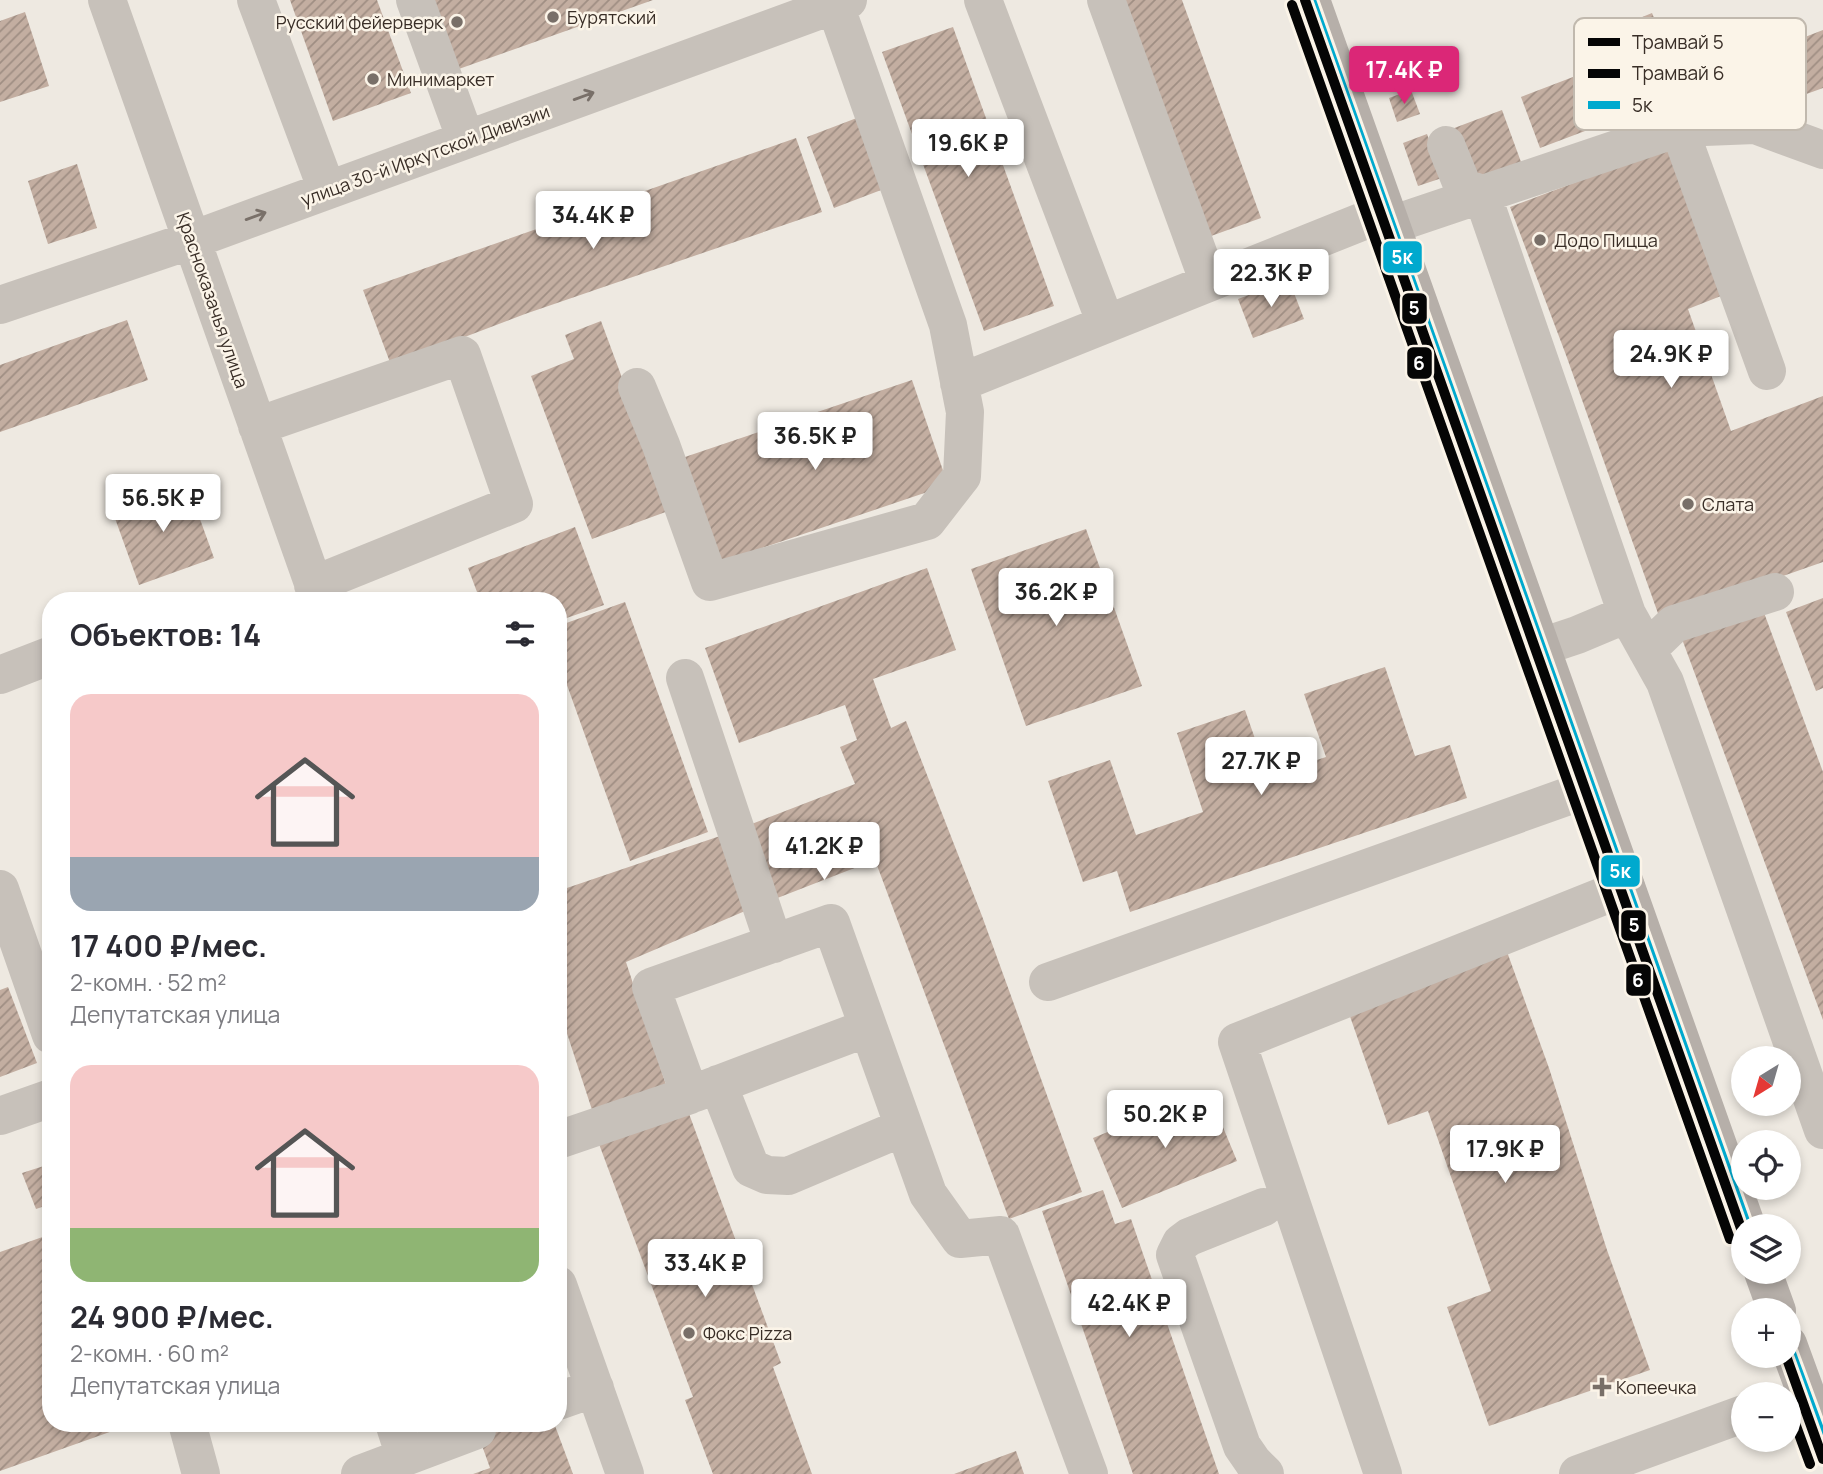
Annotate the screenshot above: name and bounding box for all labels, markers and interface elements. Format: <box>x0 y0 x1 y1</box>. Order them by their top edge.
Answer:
place label: Бурятский <box>567 5 656 29</box>
marker: Бурятский <box>545 9 561 25</box>
place label: Русский фейерверк <box>276 10 444 34</box>
marker: Русский фейерверк <box>449 14 465 30</box>
legend <box>1574 18 1806 130</box>
text: Трамвай 5 <box>1632 29 1724 55</box>
pin: 17.4K ₽ <box>1339 46 1469 106</box>
text: 17.4K ₽ <box>1365 53 1443 85</box>
text: Трамвай 6 <box>1632 60 1724 86</box>
place label: Минимаркет <box>387 67 494 91</box>
marker: Минимаркет <box>365 71 381 87</box>
one-way arrow <box>573 89 595 102</box>
text: 5к <box>1632 92 1653 118</box>
street label: улица 30-й Иркутской Дивизии <box>297 99 553 211</box>
pin: 19.6K ₽ <box>903 120 1033 179</box>
text: 19.6K ₽ <box>928 126 1008 158</box>
pin: 34.4K ₽ <box>528 191 658 251</box>
text: 34.4K ₽ <box>552 198 634 230</box>
street label: Красноказачья улица <box>172 209 254 391</box>
one-way arrow <box>244 209 266 222</box>
place label: Додо Пицца <box>1554 228 1658 252</box>
marker: Додо Пицца <box>1532 232 1548 248</box>
line badge: 5к <box>1382 240 1423 274</box>
text: 5к <box>1391 244 1413 270</box>
pin: 22.3K ₽ <box>1206 250 1336 309</box>
text: 22.3K ₽ <box>1230 256 1312 288</box>
line badge: 5 <box>1401 292 1428 325</box>
text: 5 <box>1408 295 1420 321</box>
pin: 24.9K ₽ <box>1606 330 1736 390</box>
text: 24.9K ₽ <box>1630 337 1712 369</box>
line badge: 6 <box>1406 346 1433 380</box>
text: 6 <box>1413 350 1425 376</box>
pin: 36.5K ₽ <box>750 412 880 472</box>
text: 36.5K ₽ <box>774 419 856 451</box>
pin: 56.5K ₽ <box>98 475 228 534</box>
text: 56.5K ₽ <box>121 481 205 513</box>
place label: Слата <box>1702 492 1754 516</box>
marker: Слата <box>1680 496 1696 512</box>
pin: 36.2K ₽ <box>991 568 1121 628</box>
text: 36.2K ₽ <box>1014 575 1098 607</box>
text: Объектов: 14 <box>70 614 261 655</box>
icon: filters <box>501 615 539 653</box>
pin: 27.7K ₽ <box>1196 738 1326 797</box>
icon: home <box>242 739 368 865</box>
text: 27.7K ₽ <box>1221 744 1301 776</box>
pin: 41.2K ₽ <box>759 822 889 882</box>
text: 41.2K ₽ <box>785 829 863 861</box>
line badge: 5к <box>1600 854 1641 888</box>
text: 5к <box>1609 858 1631 884</box>
line badge: 5 <box>1620 909 1647 942</box>
text: 5 <box>1628 912 1640 938</box>
text: 17 400 ₽/мес. <box>70 925 267 966</box>
line badge: 6 <box>1625 963 1652 997</box>
text: 2-комн. · 52 m² <box>70 966 226 998</box>
text: 6 <box>1632 967 1644 993</box>
text: Депутатская улица <box>70 998 280 1030</box>
north arrow <box>1731 1046 1801 1116</box>
map controls <box>1731 1046 1801 1452</box>
pin: 50.2K ₽ <box>1100 1090 1230 1150</box>
text: 50.2K ₽ <box>1123 1097 1207 1129</box>
icon: home <box>242 1110 368 1236</box>
pin: 17.9K ₽ <box>1440 1126 1570 1185</box>
button: locate <box>1731 1130 1801 1200</box>
text: 17.9K ₽ <box>1466 1132 1544 1164</box>
button: layers <box>1731 1214 1801 1284</box>
pin: 33.4K ₽ <box>640 1240 770 1299</box>
text: 33.4K ₽ <box>664 1246 746 1278</box>
pin: 42.4K ₽ <box>1064 1280 1194 1339</box>
text: 42.4K ₽ <box>1087 1286 1171 1318</box>
text: 24 900 ₽/мес. <box>70 1296 274 1337</box>
button: + <box>1731 1298 1801 1368</box>
place label: Фокс Pizza <box>703 1321 792 1345</box>
marker: Фокс Pizza <box>681 1325 697 1341</box>
text: 2-комн. · 60 m² <box>70 1337 229 1369</box>
text: Депутатская улица <box>70 1369 280 1401</box>
place label: Копеечка <box>1616 1375 1697 1399</box>
marker: Копеечка <box>1594 1379 1610 1395</box>
button: − <box>1731 1382 1801 1452</box>

